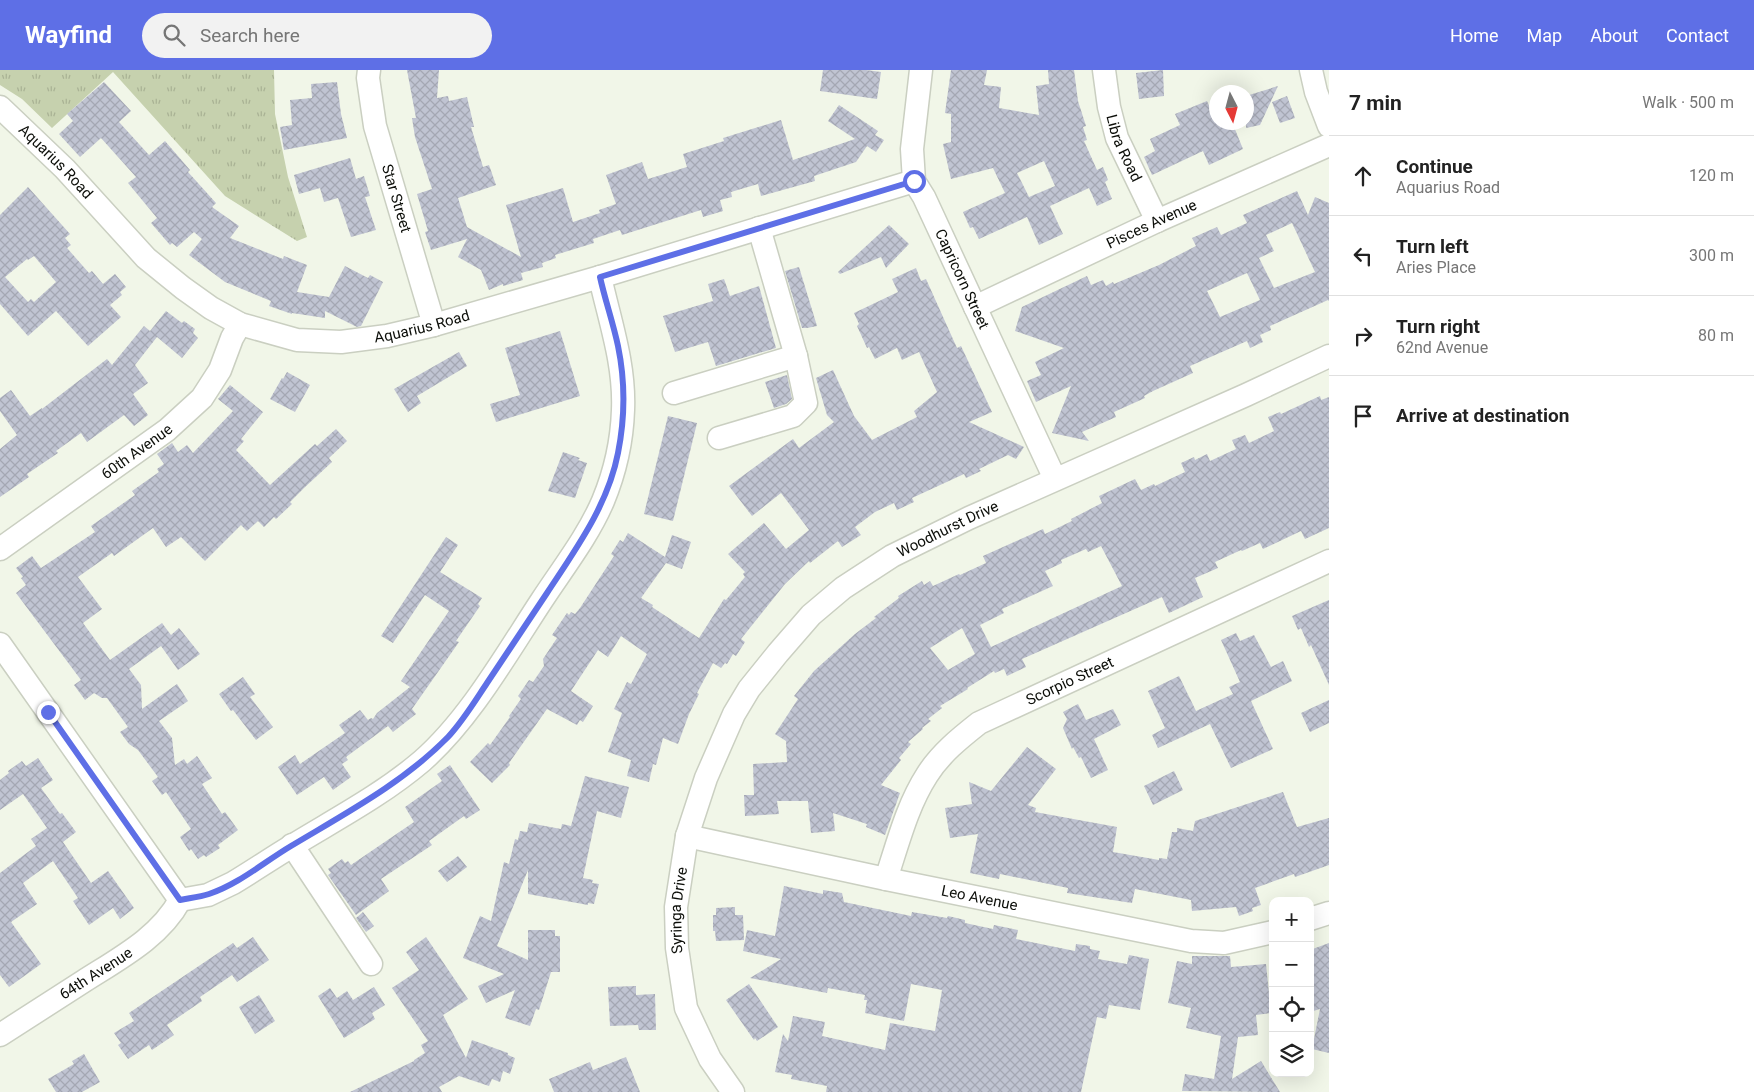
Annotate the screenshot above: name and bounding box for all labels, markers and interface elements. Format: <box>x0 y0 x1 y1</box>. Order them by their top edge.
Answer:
search box <box>142 13 492 58</box>
text: Wayfind <box>25 21 112 49</box>
icon: search <box>160 21 188 49</box>
text: Search here <box>200 24 300 47</box>
text: Home <box>1450 25 1499 46</box>
text: Map <box>1527 25 1562 46</box>
text: About <box>1590 25 1638 46</box>
text: Contact <box>1666 25 1729 46</box>
north arrow <box>1209 85 1254 130</box>
text: 7 min <box>1349 91 1402 115</box>
text: Walk · 500 m <box>1642 93 1734 112</box>
street label: Libra Road <box>1102 112 1146 185</box>
street label: Aquarius Road <box>15 121 97 202</box>
text: Continue <box>1396 155 1473 178</box>
street label: Star Street <box>378 162 415 235</box>
icon: ahead <box>1349 162 1377 190</box>
text: 120 m <box>1689 166 1734 185</box>
route start <box>903 170 926 193</box>
text: Aquarius Road <box>1396 178 1500 197</box>
street label: Pisces Avenue <box>1103 196 1199 253</box>
street label: Capricorn Street <box>931 226 993 332</box>
text: Turn left <box>1396 235 1469 258</box>
icon: left <box>1349 242 1377 270</box>
text: 300 m <box>1689 246 1734 265</box>
text: Aries Place <box>1396 258 1476 277</box>
street label: Aquarius Road <box>373 306 472 347</box>
text: Turn right <box>1396 315 1480 338</box>
icon: right <box>1349 322 1377 350</box>
text: 80 m <box>1698 326 1734 345</box>
text: 62nd Avenue <box>1396 338 1488 357</box>
icon: arrive <box>1349 402 1377 430</box>
text: Arrive at destination <box>1396 404 1569 427</box>
street label: 60th Avenue <box>98 420 176 483</box>
street label: Woodhurst Drive <box>894 497 1001 561</box>
street label: Scorpio Street <box>1023 653 1116 709</box>
route end <box>37 701 60 724</box>
street label: Syringa Drive <box>667 866 691 955</box>
street label: Leo Avenue <box>940 881 1019 915</box>
map controls <box>1269 897 1314 1077</box>
button: + <box>1269 897 1314 942</box>
button: − <box>1269 942 1314 987</box>
street label: 64th Avenue <box>56 944 136 1003</box>
button: locate <box>1269 987 1314 1032</box>
button: layers <box>1269 1032 1314 1077</box>

